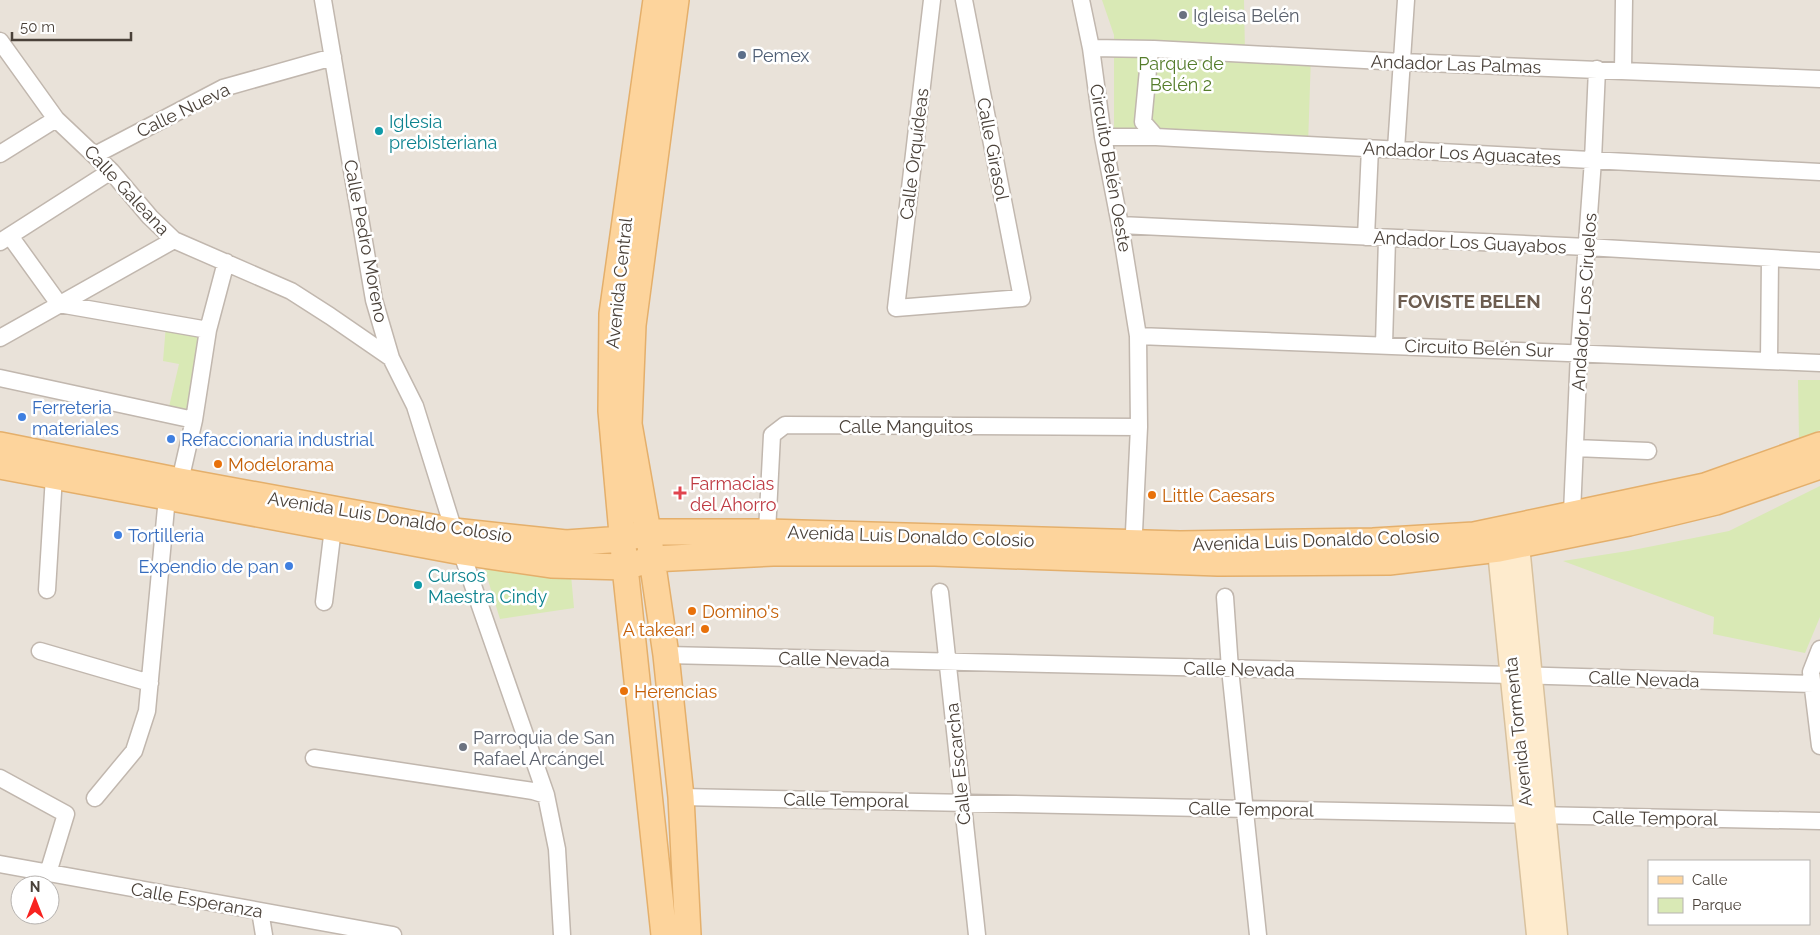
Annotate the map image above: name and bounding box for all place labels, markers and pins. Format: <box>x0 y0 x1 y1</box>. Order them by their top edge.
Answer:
place label: Igleisa Belén <box>1193 5 1299 26</box>
marker: Igleisa Belén <box>1177 9 1189 21</box>
place label: Pemex <box>752 45 809 66</box>
marker: Pemex <box>736 49 748 61</box>
place label: Iglesia prebisteriana <box>389 111 497 153</box>
marker: Iglesia prebisteriana <box>373 125 385 137</box>
place label: Ferreteria materiales <box>32 397 119 439</box>
marker: Ferreteria materiales <box>16 411 28 423</box>
place label: Refaccionaria industrial <box>181 429 374 450</box>
marker: Refaccionaria industrial <box>165 433 177 445</box>
place label: Modelorama <box>228 454 334 475</box>
marker: Modelorama <box>212 458 224 470</box>
place label: Farmacias del Ahorro <box>690 473 777 515</box>
place label: Little Caesars <box>1162 485 1275 506</box>
marker: Farmacias del Ahorro <box>674 487 686 499</box>
marker: Little Caesars <box>1146 489 1158 501</box>
place label: Tortilleria <box>128 525 204 546</box>
marker: Tortilleria <box>112 529 124 541</box>
place label: Expendio de pan <box>139 556 279 577</box>
marker: Expendio de pan <box>283 560 295 572</box>
place label: Cursos Maestra Cindy <box>428 565 547 607</box>
marker: Cursos Maestra Cindy <box>412 579 424 591</box>
place label: Domino's <box>702 601 779 622</box>
marker: Domino's <box>686 605 698 617</box>
place label: A takear! <box>623 619 695 640</box>
marker: A takear! <box>699 623 711 635</box>
place label: Herencias <box>634 681 717 702</box>
marker: Herencias <box>618 685 630 697</box>
place label: Parroquia de San Rafael Arcángel <box>473 727 615 769</box>
marker: Parroquia de San Rafael Arcángel <box>457 741 469 753</box>

